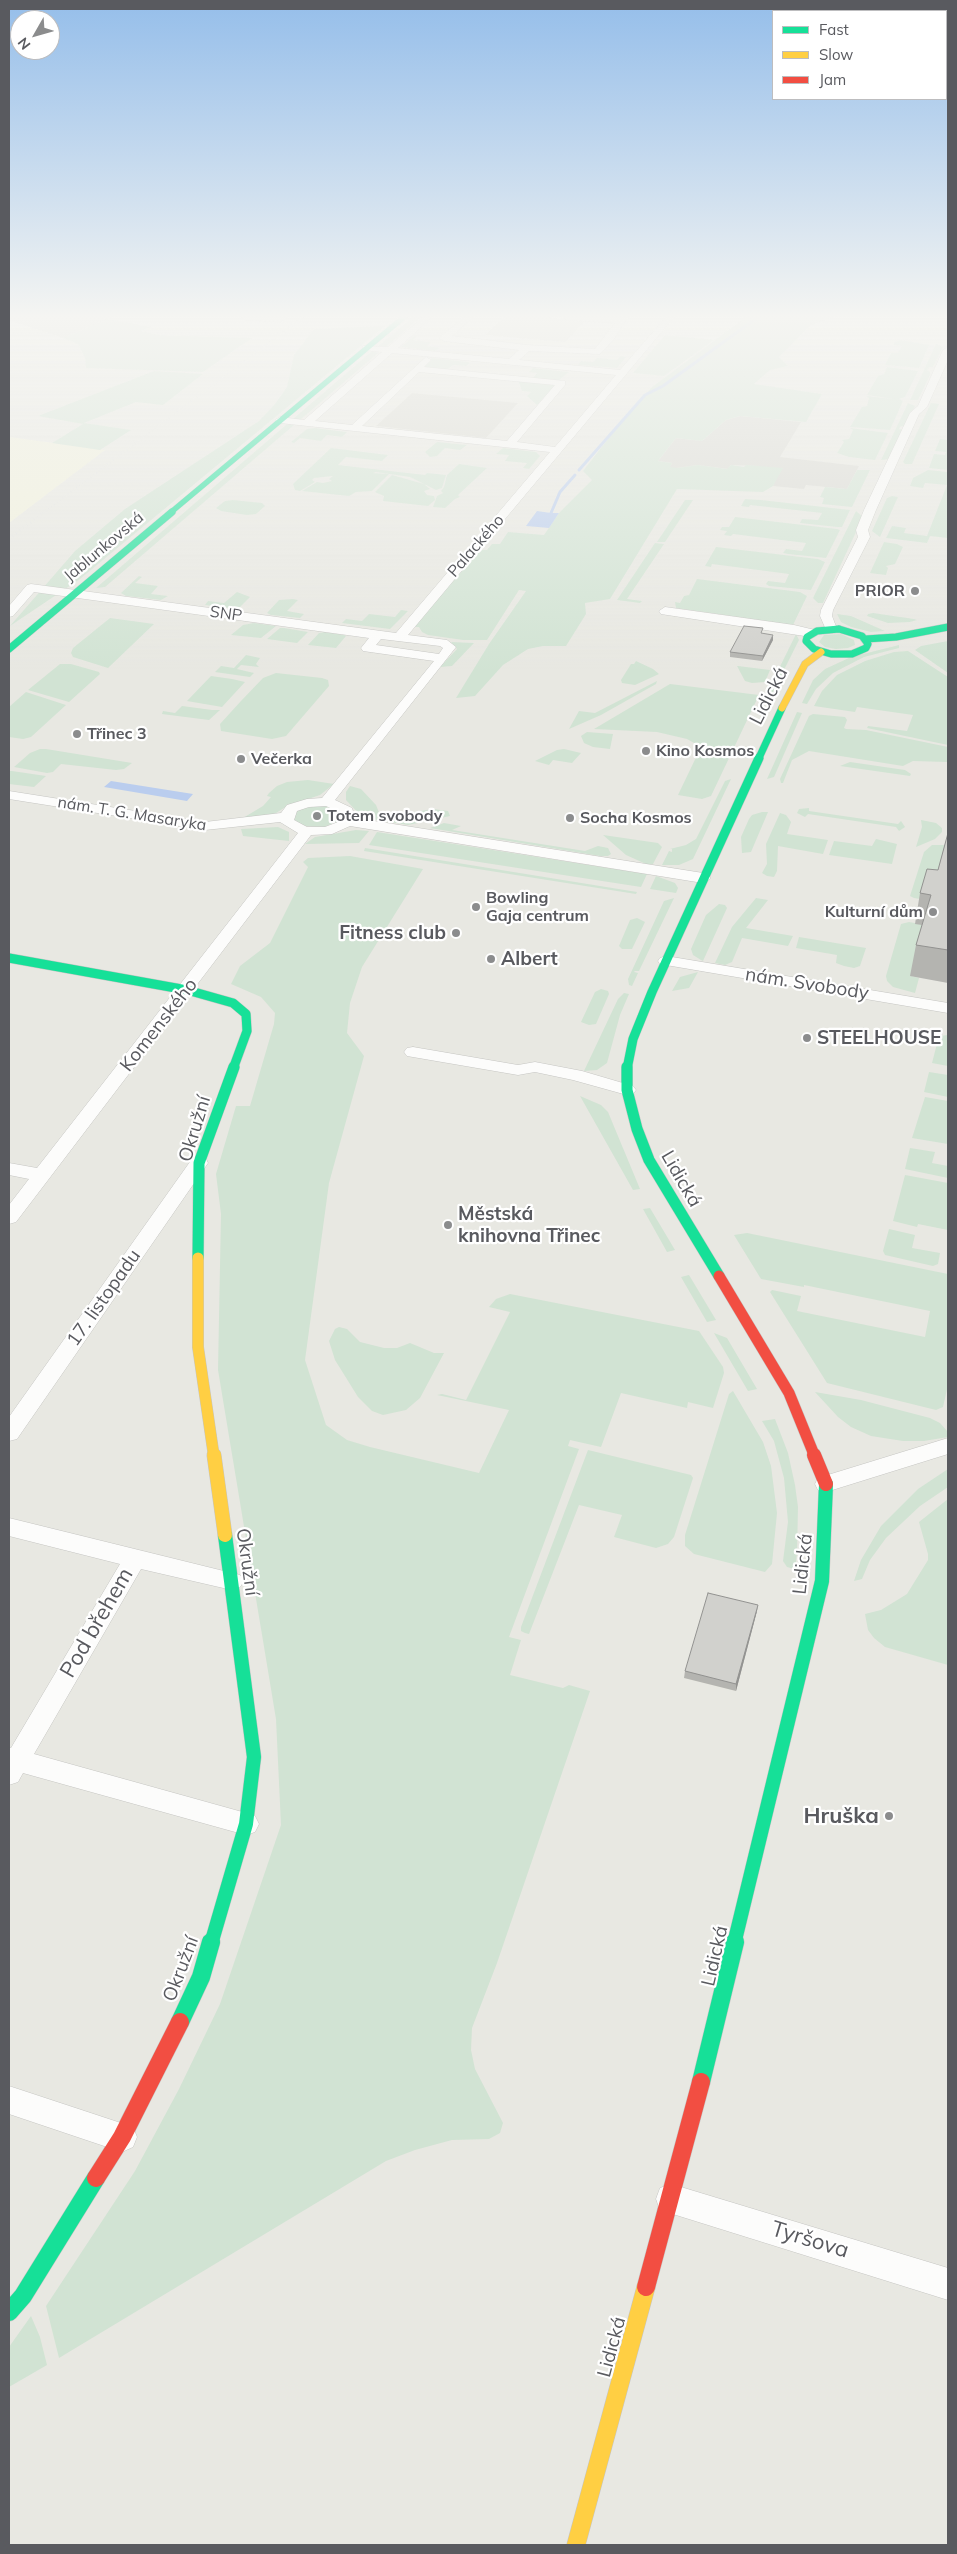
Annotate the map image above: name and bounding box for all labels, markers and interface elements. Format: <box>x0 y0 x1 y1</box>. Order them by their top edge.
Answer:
north arrow <box>10 10 60 60</box>
legend <box>772 10 947 100</box>
text: Fast <box>819 20 849 39</box>
text: N <box>14 34 34 53</box>
text: Slow <box>819 45 853 64</box>
text: Jam <box>819 70 846 89</box>
street label: Jablunkovská <box>60 508 148 586</box>
street label: Palackého <box>444 511 508 581</box>
place label: PRIOR <box>855 581 905 601</box>
marker: PRIOR <box>909 585 921 597</box>
street label: SNP <box>209 602 243 626</box>
street label: Lidická <box>745 663 793 729</box>
place label: Třinec 3 <box>87 724 147 744</box>
marker: Třinec 3 <box>71 728 83 740</box>
place label: Kino Kosmos <box>656 741 754 761</box>
marker: Kino Kosmos <box>640 745 652 757</box>
place label: Večerka <box>251 749 312 769</box>
marker: Večerka <box>235 753 247 765</box>
street label: nám. T. G. Masaryka <box>56 793 208 835</box>
place label: Totem svobody <box>327 806 442 826</box>
place label: Socha Kosmos <box>580 808 692 828</box>
marker: Totem svobody <box>311 810 323 822</box>
marker: Socha Kosmos <box>564 812 576 824</box>
place label: Bowling Gaja centrum <box>486 888 589 926</box>
marker: Bowling Gaja centrum <box>470 901 482 913</box>
place label: Kulturní dům <box>825 902 923 922</box>
marker: Kulturní dům <box>927 906 939 918</box>
place label: Fitness club <box>339 922 446 944</box>
marker: Fitness club <box>450 927 462 939</box>
place label: Albert <box>501 948 558 970</box>
marker: Albert <box>485 953 497 965</box>
street label: nám. Svobody <box>744 963 870 1005</box>
street label: Komenského <box>116 974 202 1076</box>
place label: STEELHOUSE <box>817 1027 941 1049</box>
marker: STEELHOUSE <box>801 1032 813 1044</box>
street label: Okružní <box>174 1093 216 1165</box>
street label: Lidická <box>656 1147 706 1211</box>
place label: Městská knihovna Třinec <box>458 1203 600 1247</box>
marker: Městská knihovna Třinec <box>442 1219 454 1231</box>
street label: 17. listopadu <box>62 1245 146 1351</box>
street label: Okružní <box>231 1527 263 1597</box>
street label: Lidická <box>788 1532 818 1596</box>
street label: Pod břehem <box>55 1563 139 1683</box>
place label: Hruška <box>804 1803 879 1829</box>
marker: Hruška <box>883 1810 895 1822</box>
street label: Lidická <box>697 1924 733 1988</box>
street label: Okružní <box>158 1933 204 2005</box>
street label: Tyršova <box>768 2216 852 2264</box>
street label: Lidická <box>593 2314 631 2380</box>

